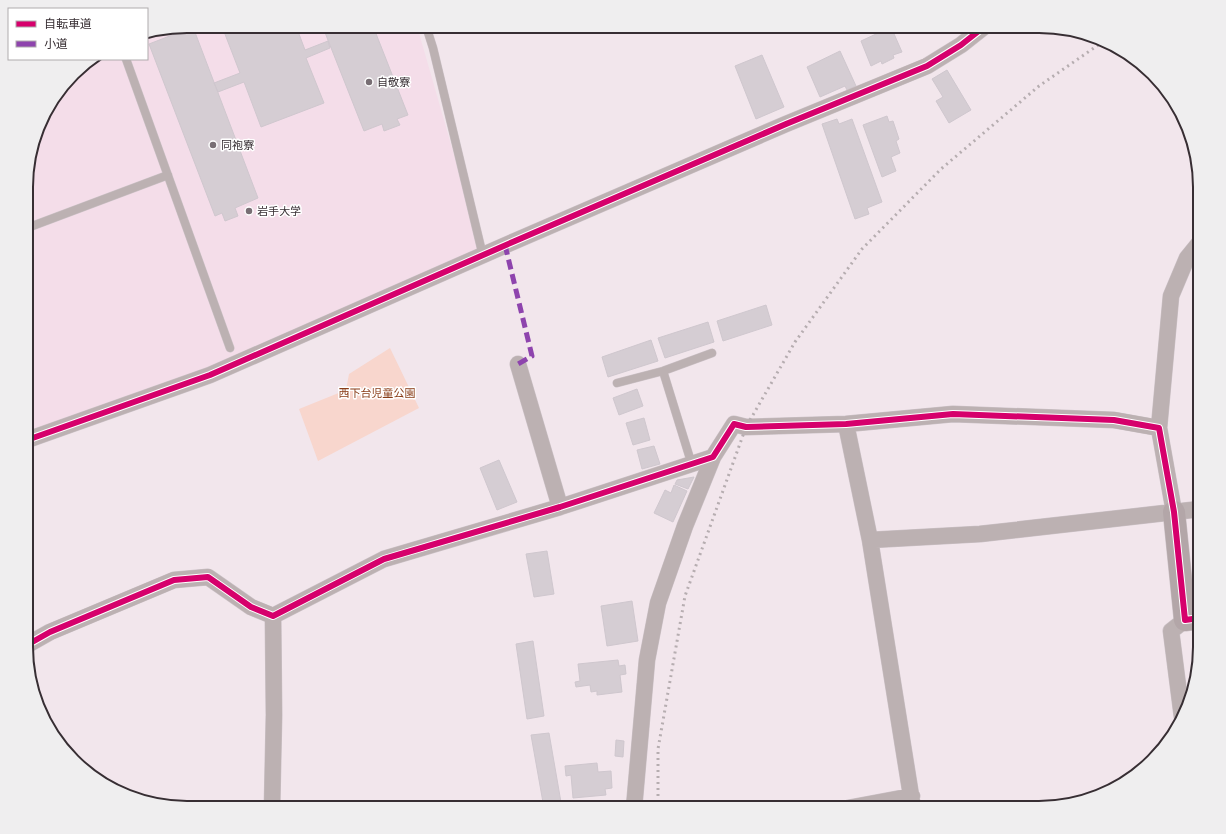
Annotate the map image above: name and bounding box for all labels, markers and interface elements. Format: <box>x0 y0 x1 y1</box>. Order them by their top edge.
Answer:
legend <box>8 8 148 60</box>
text: 自転車道 <box>44 17 92 31</box>
text: 小道 <box>44 37 68 51</box>
place label: 自敬寮 <box>377 76 410 88</box>
marker: 自敬寮 <box>364 77 374 87</box>
place label: 同袍寮 <box>221 139 254 151</box>
marker: 同袍寮 <box>208 140 218 150</box>
place label: 岩手大学 <box>257 205 301 217</box>
marker: 岩手大学 <box>244 206 254 216</box>
park label: 西下台児童公園 <box>339 387 416 399</box>

